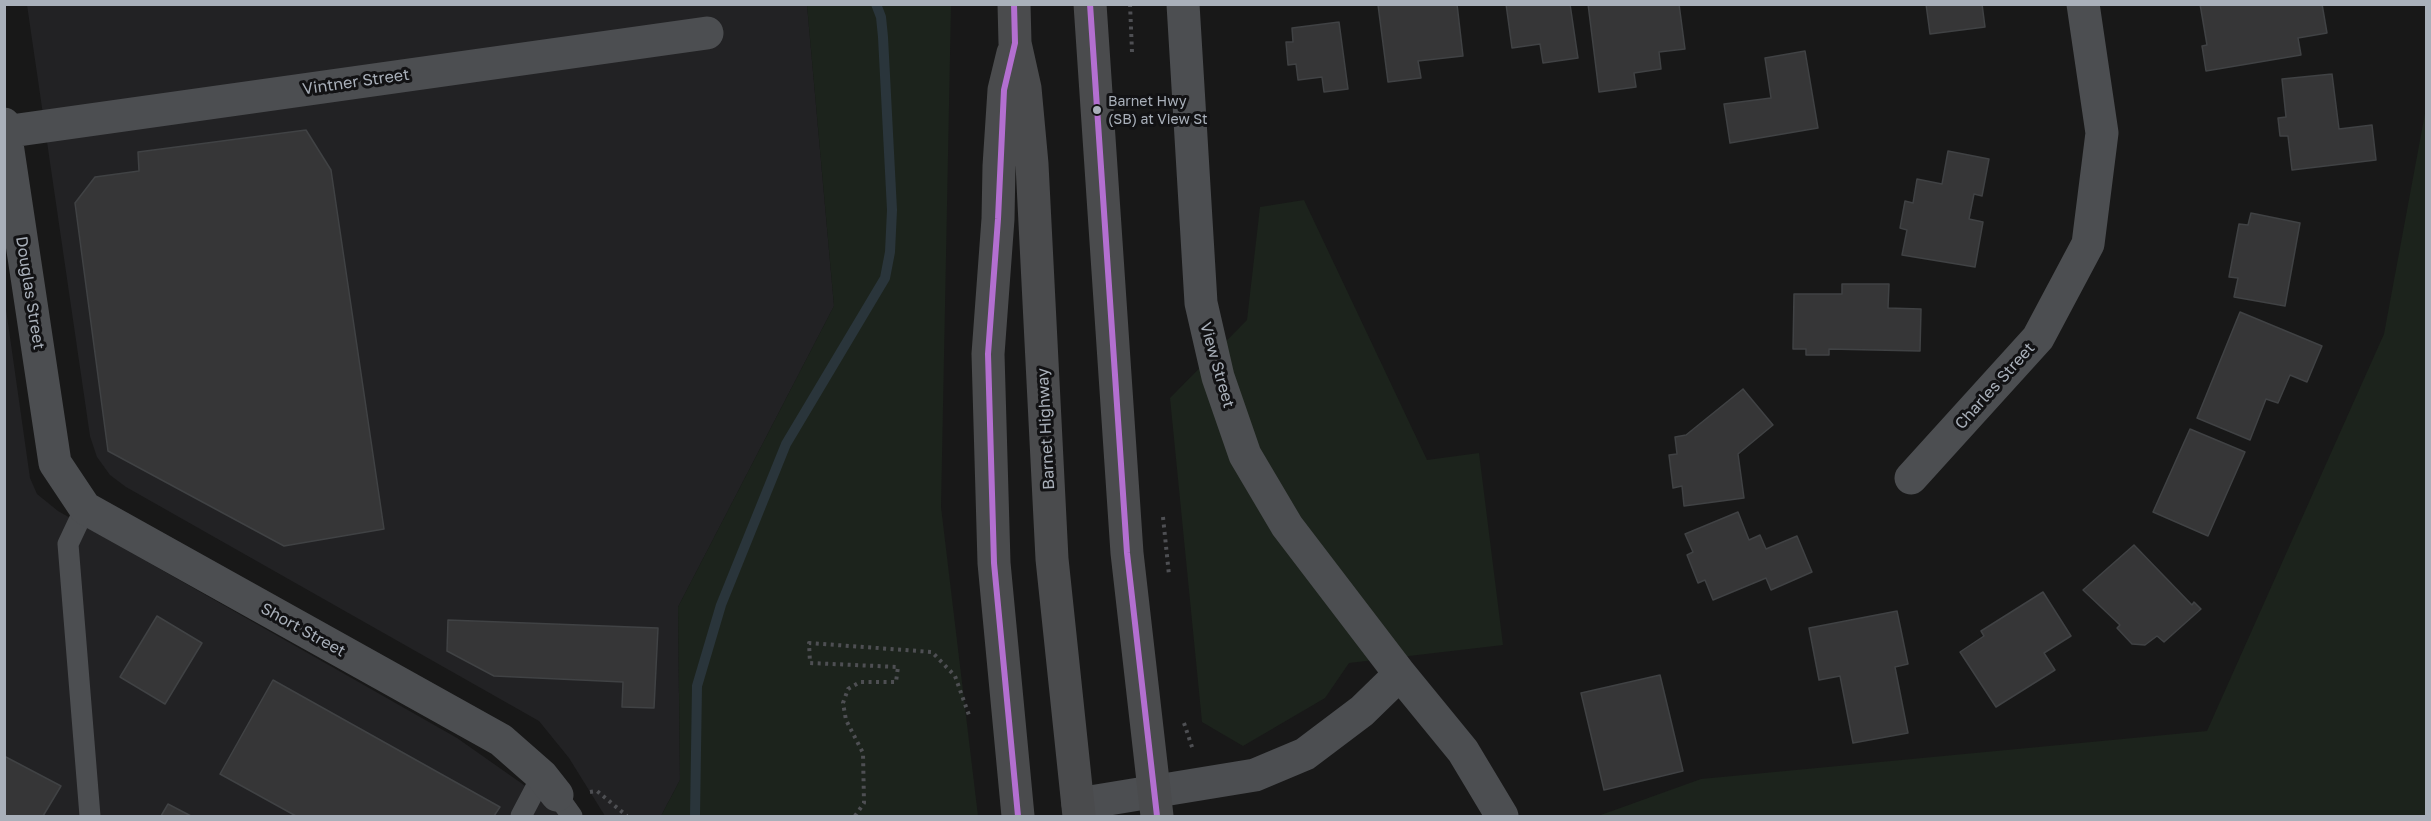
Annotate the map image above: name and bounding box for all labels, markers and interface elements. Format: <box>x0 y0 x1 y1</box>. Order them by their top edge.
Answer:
street label: Vintner Street <box>301 65 411 99</box>
place label: Barnet Hwy (SB) at View St <box>1108 94 1208 126</box>
marker: Barnet Hwy (SB) at View St <box>1091 104 1103 116</box>
street label: Douglas Street <box>12 235 48 351</box>
street label: View Street <box>1196 320 1238 410</box>
street label: Charles Street <box>1951 339 2039 433</box>
street label: Barnet Highway <box>1033 368 1059 490</box>
street label: Short Street <box>257 599 349 661</box>

